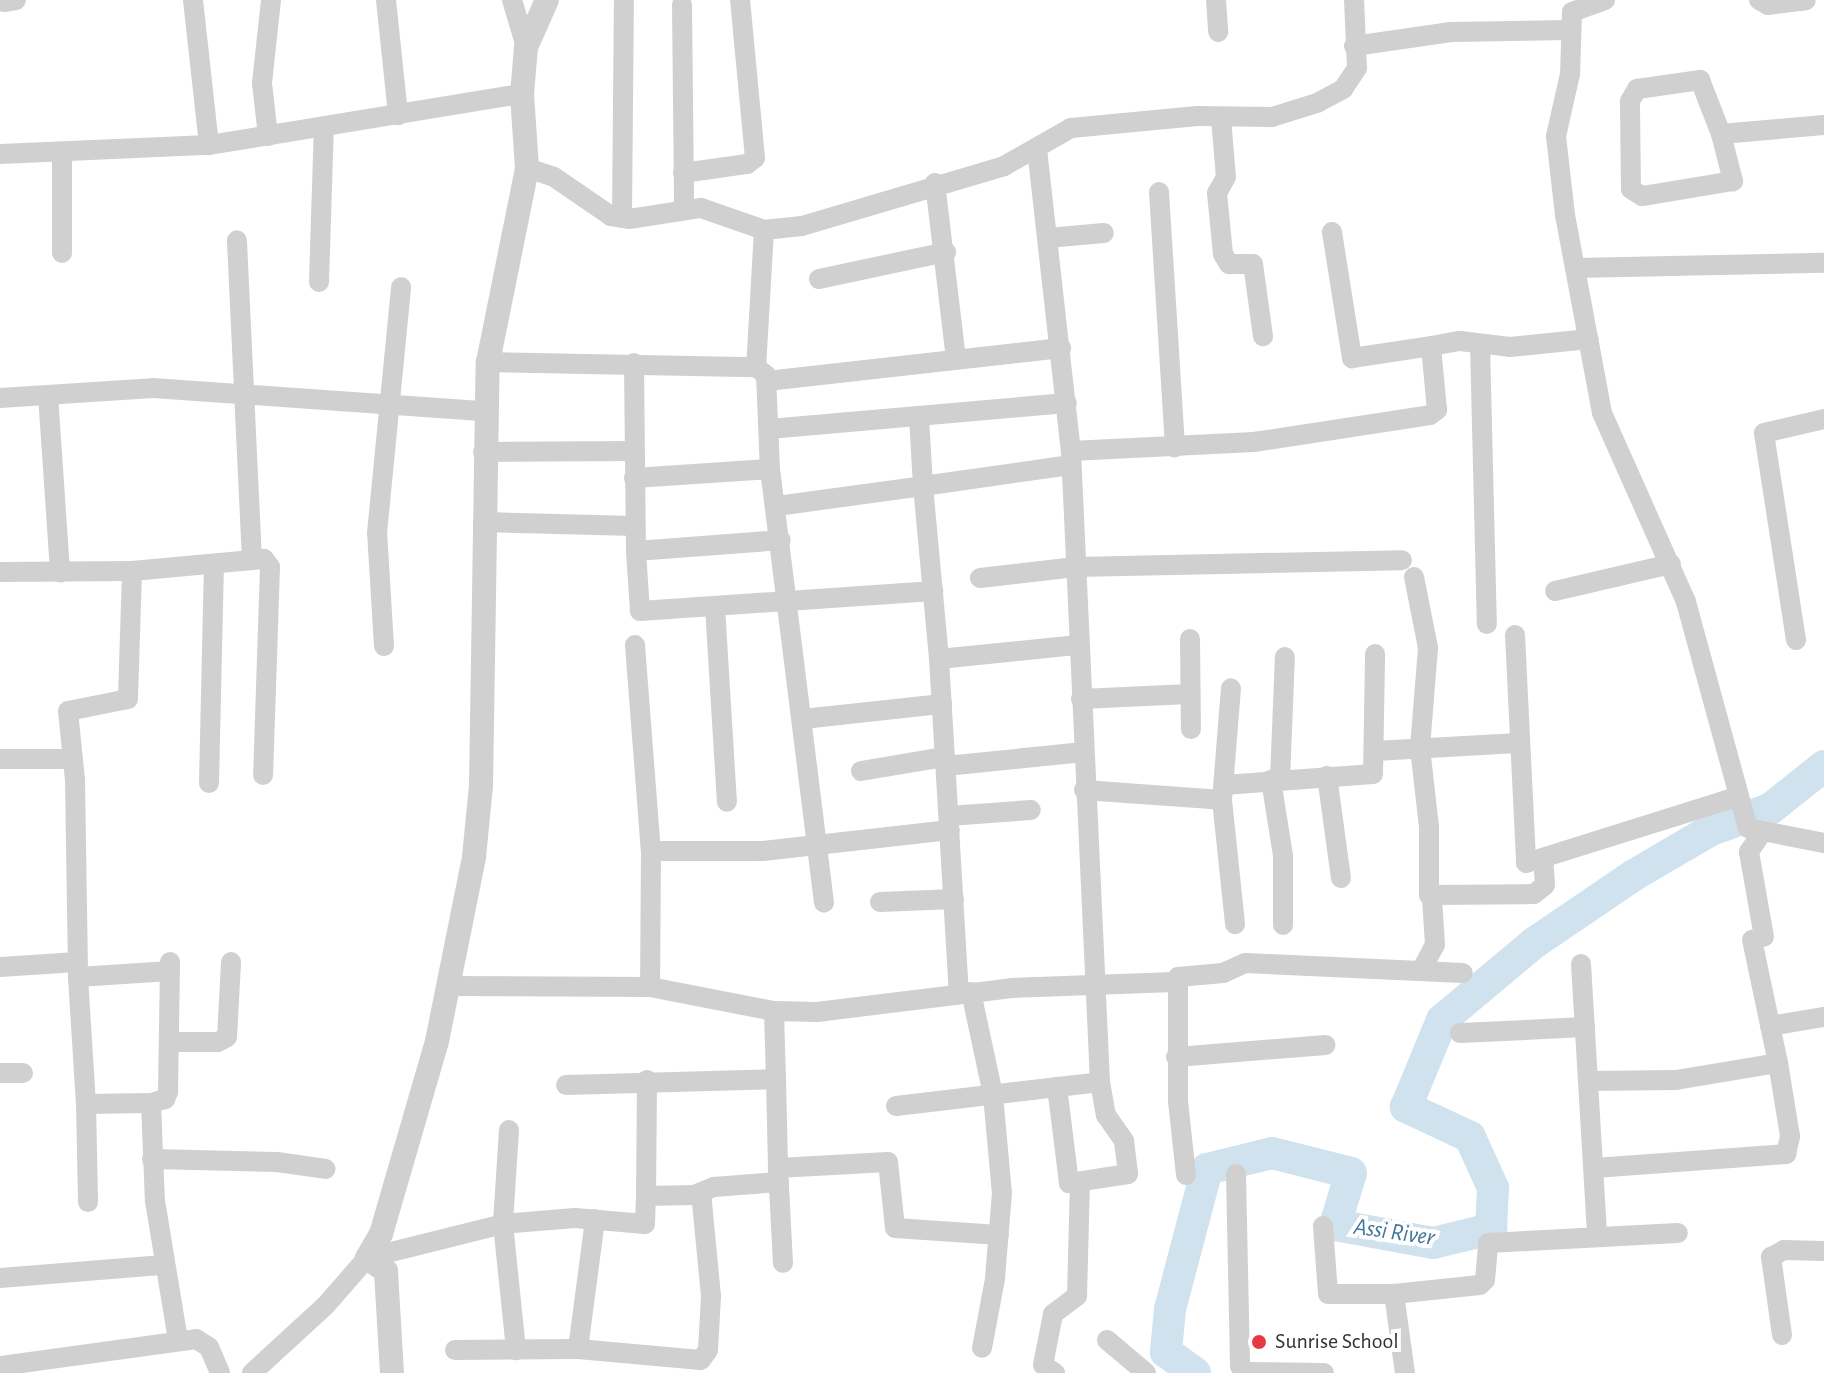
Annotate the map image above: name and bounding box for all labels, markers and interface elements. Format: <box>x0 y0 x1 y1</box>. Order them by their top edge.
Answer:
water label: Assi River <box>1352 1213 1436 1253</box>
place label: Sunrise School <box>1275 1329 1399 1355</box>
marker: Sunrise School <box>1250 1333 1268 1351</box>

